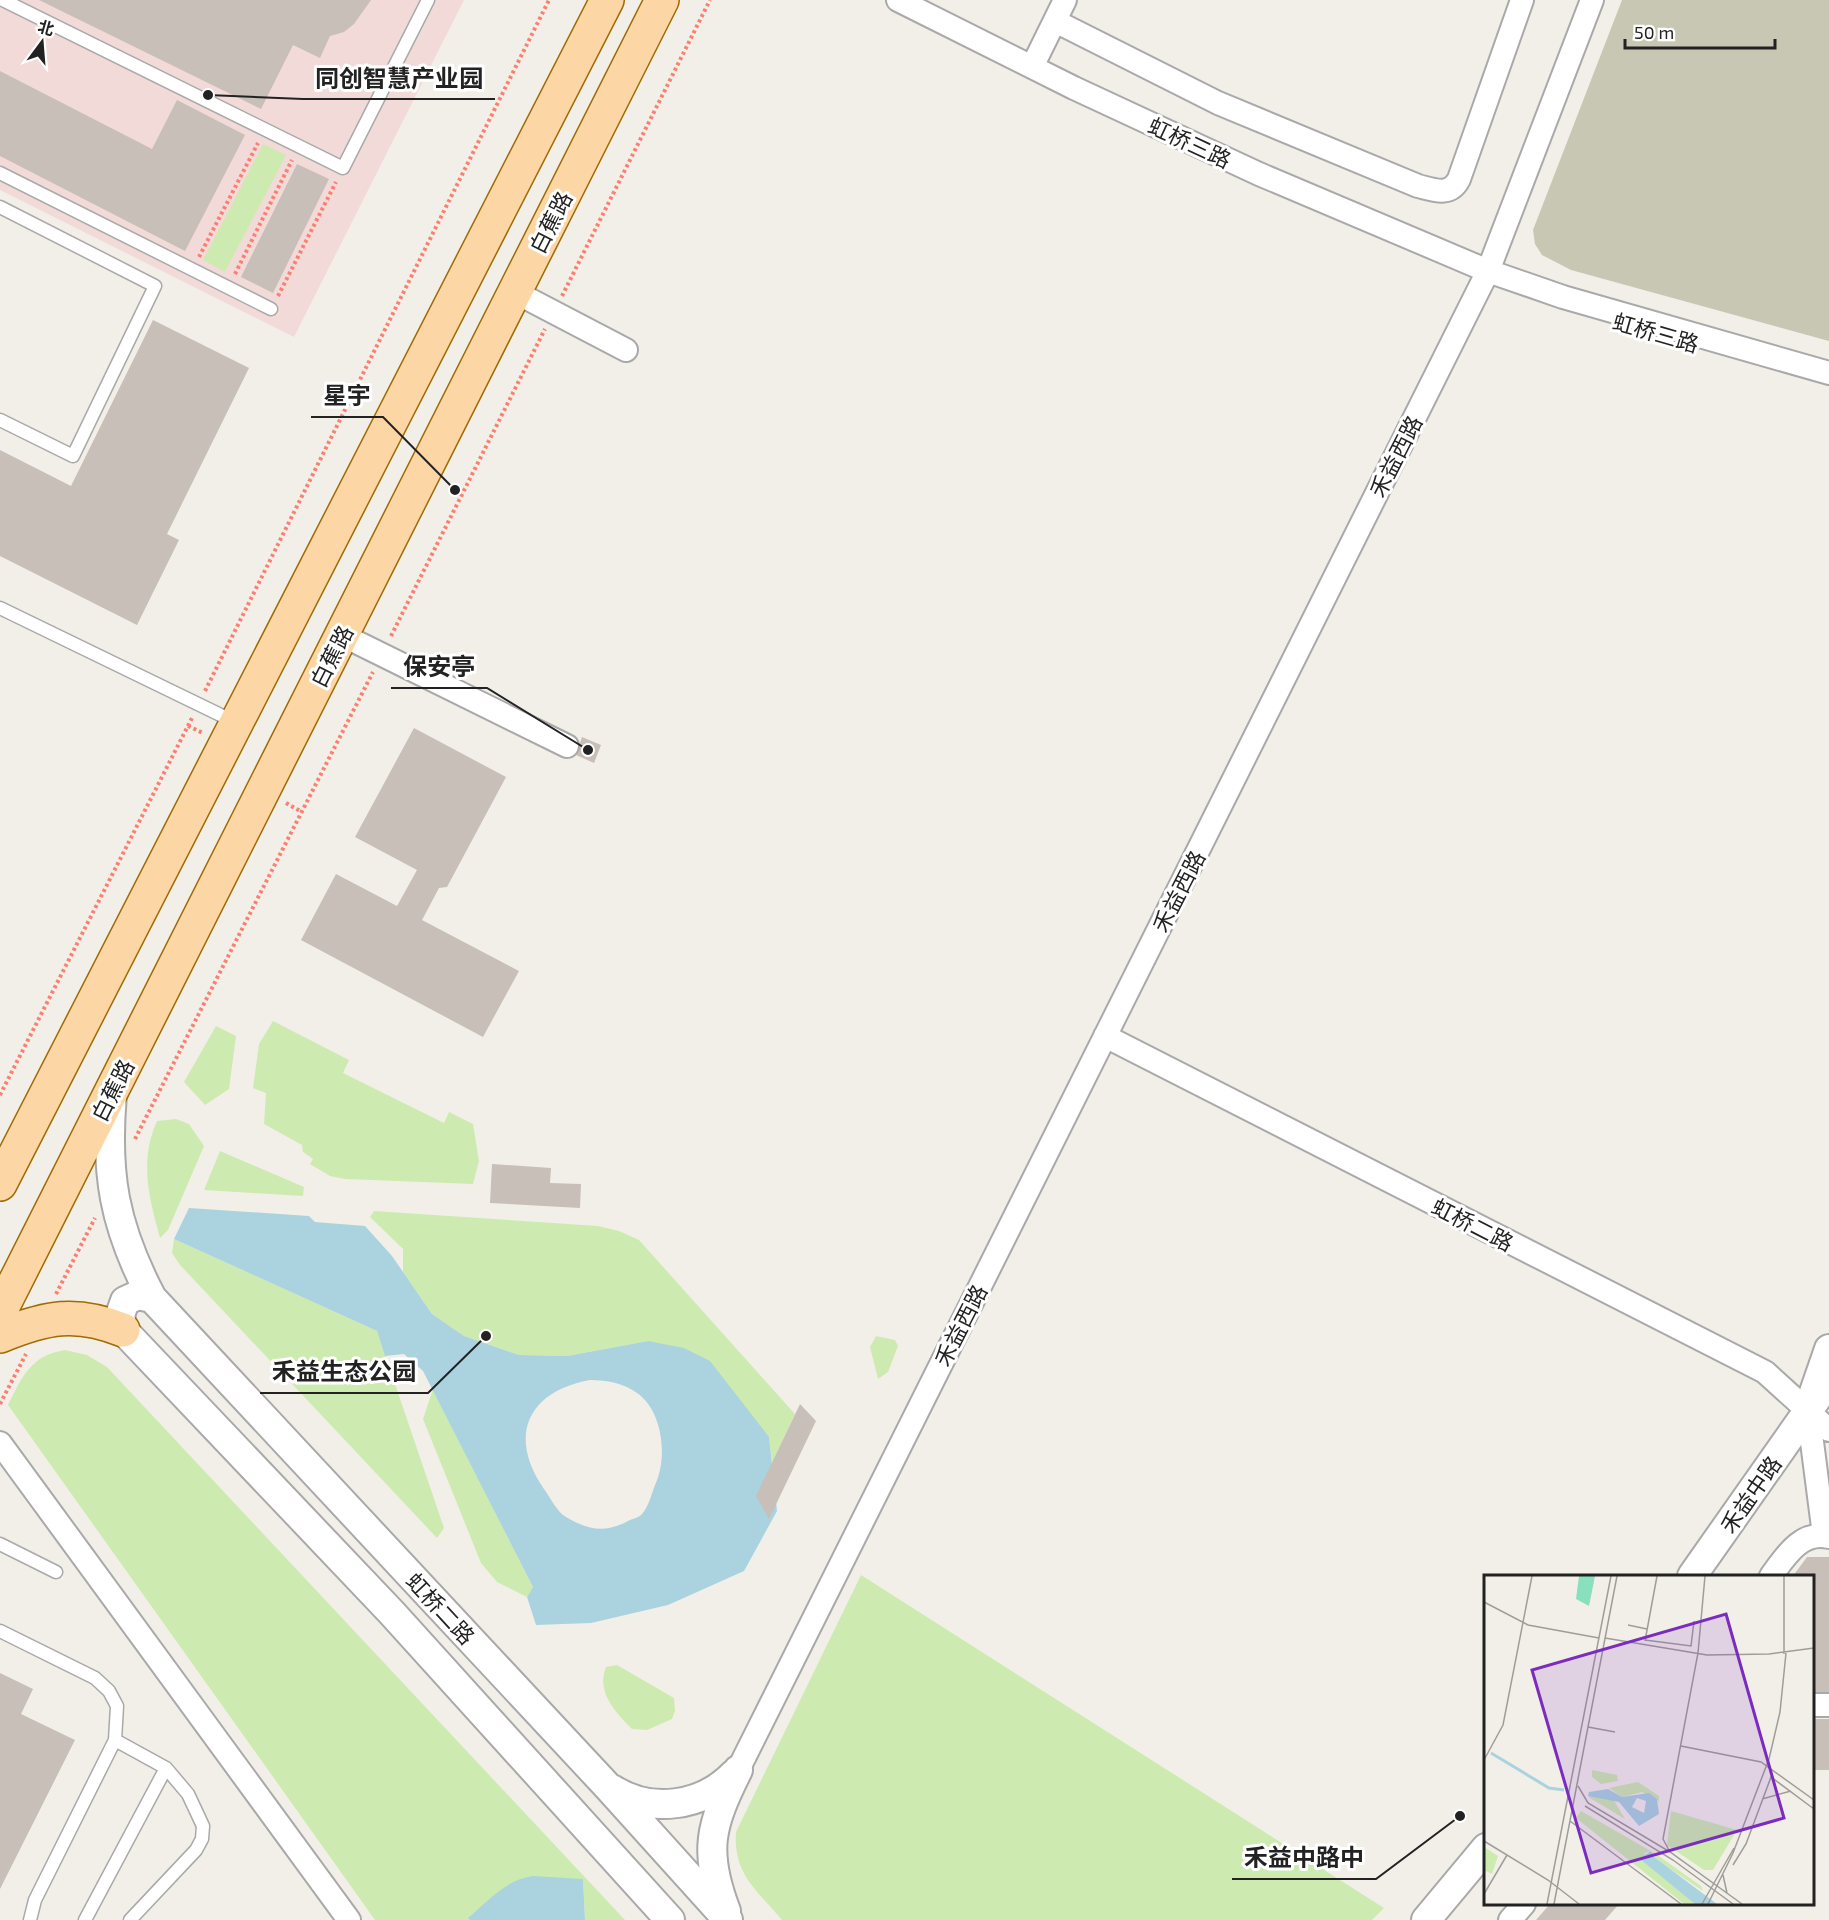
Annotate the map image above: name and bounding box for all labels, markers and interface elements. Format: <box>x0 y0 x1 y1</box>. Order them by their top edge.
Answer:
north arrow <box>12 12 72 72</box>
scale bar <box>1625 12 1775 50</box>
text: 北 <box>36 16 57 38</box>
text: 50 m <box>1634 21 1674 43</box>
callout: 同创智慧产业园 <box>303 57 495 99</box>
text: 同创智慧产业园 <box>315 63 483 92</box>
street label: 虹桥三路 <box>1145 112 1235 172</box>
street label: 白蕉路 <box>523 187 577 257</box>
street label: 虹桥三路 <box>1610 307 1702 357</box>
callout: 星宇 <box>311 375 383 417</box>
text: 星宇 <box>323 380 371 409</box>
street label: 禾益西路 <box>1363 411 1427 501</box>
street label: 白蕉路 <box>304 621 358 691</box>
callout: 保安亭 <box>391 646 487 688</box>
text: 保安亭 <box>403 651 475 680</box>
street label: 禾益西路 <box>1146 846 1210 936</box>
street label: 白蕉路 <box>85 1055 139 1125</box>
street label: 虹桥二路 <box>1428 1192 1518 1256</box>
street label: 禾益西路 <box>928 1280 992 1370</box>
callout: 禾益生态公园 <box>260 1351 428 1393</box>
text: 禾益生态公园 <box>272 1356 416 1385</box>
street label: 禾益中路 <box>1714 1450 1786 1538</box>
street label: 虹桥二路 <box>401 1567 481 1649</box>
inset map <box>1484 1575 1814 1905</box>
callout: 禾益中路中 <box>1232 1837 1376 1879</box>
text: 禾益中路中 <box>1244 1842 1364 1871</box>

